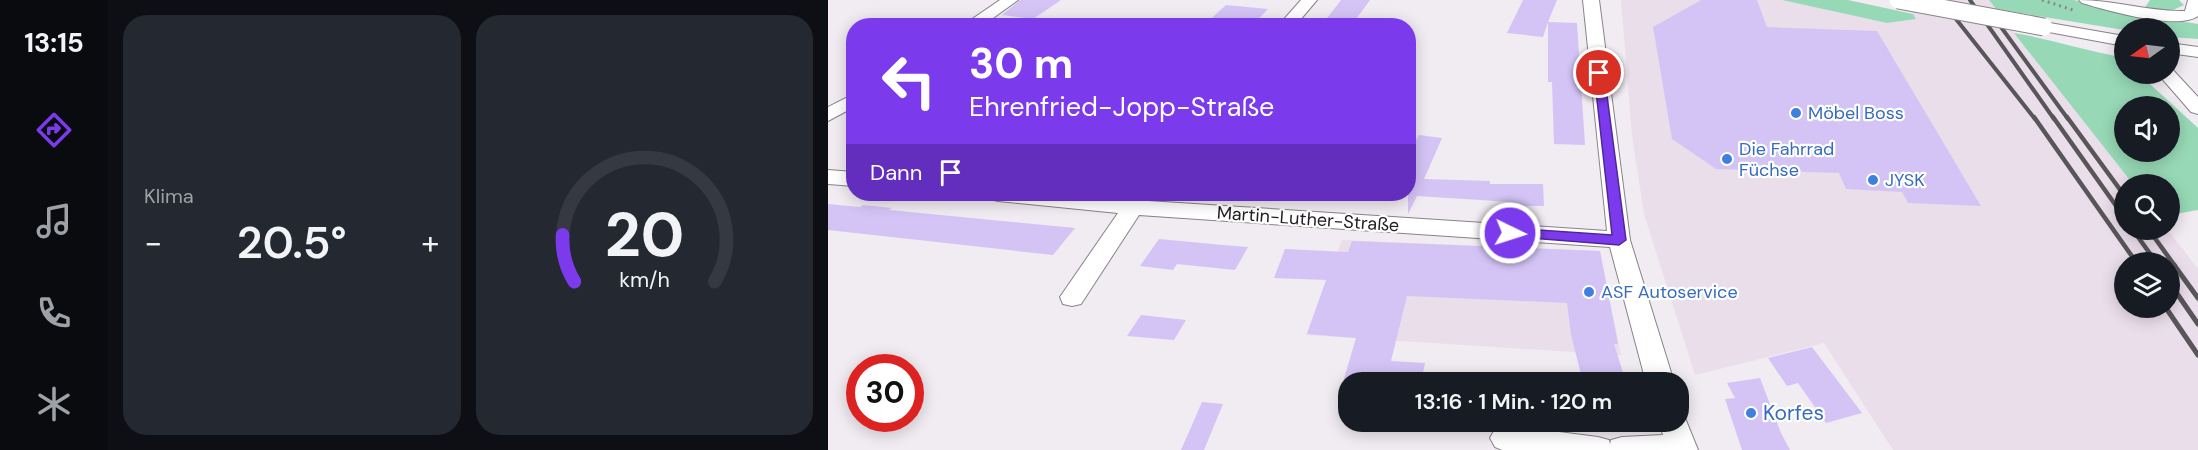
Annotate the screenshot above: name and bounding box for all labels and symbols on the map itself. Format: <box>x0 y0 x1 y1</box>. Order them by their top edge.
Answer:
north arrow <box>2114 18 2180 84</box>
pin <box>1573 47 1624 98</box>
place label: Möbel Boss <box>1808 101 1904 125</box>
marker: Möbel Boss <box>1789 106 1803 120</box>
place label: Die Fahrrad Füchse <box>1739 137 1834 182</box>
marker: Die Fahrrad Füchse <box>1720 152 1734 166</box>
place label: JYSK <box>1885 168 1925 192</box>
marker: JYSK <box>1866 173 1880 187</box>
street label: Martin-Luther-Straße <box>1216 201 1400 237</box>
position arrow <box>1478 201 1542 265</box>
place label: ASF Autoservice <box>1601 280 1738 304</box>
marker: ASF Autoservice <box>1582 285 1596 299</box>
speed limit sign: 30 <box>846 354 924 432</box>
place label: Korfes <box>1763 399 1824 427</box>
marker: Korfes <box>1744 406 1758 420</box>

